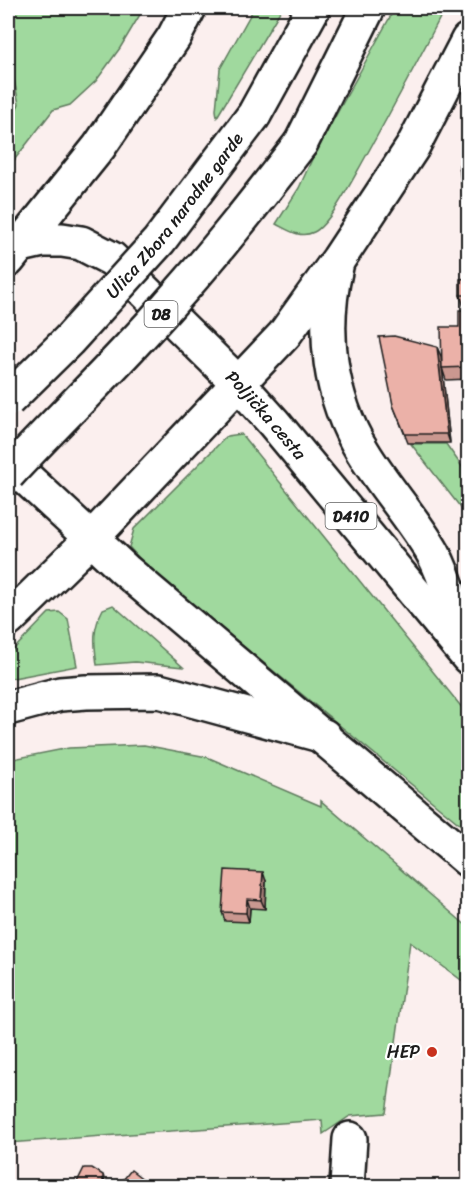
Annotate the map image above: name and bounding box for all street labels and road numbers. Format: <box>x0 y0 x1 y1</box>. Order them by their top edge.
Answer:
street label: Ulica Zbora narodne garde <box>97 125 252 306</box>
road number: D8 <box>144 301 178 327</box>
street label: Poljička cesta <box>217 362 315 468</box>
road number: D410 <box>326 503 376 529</box>

